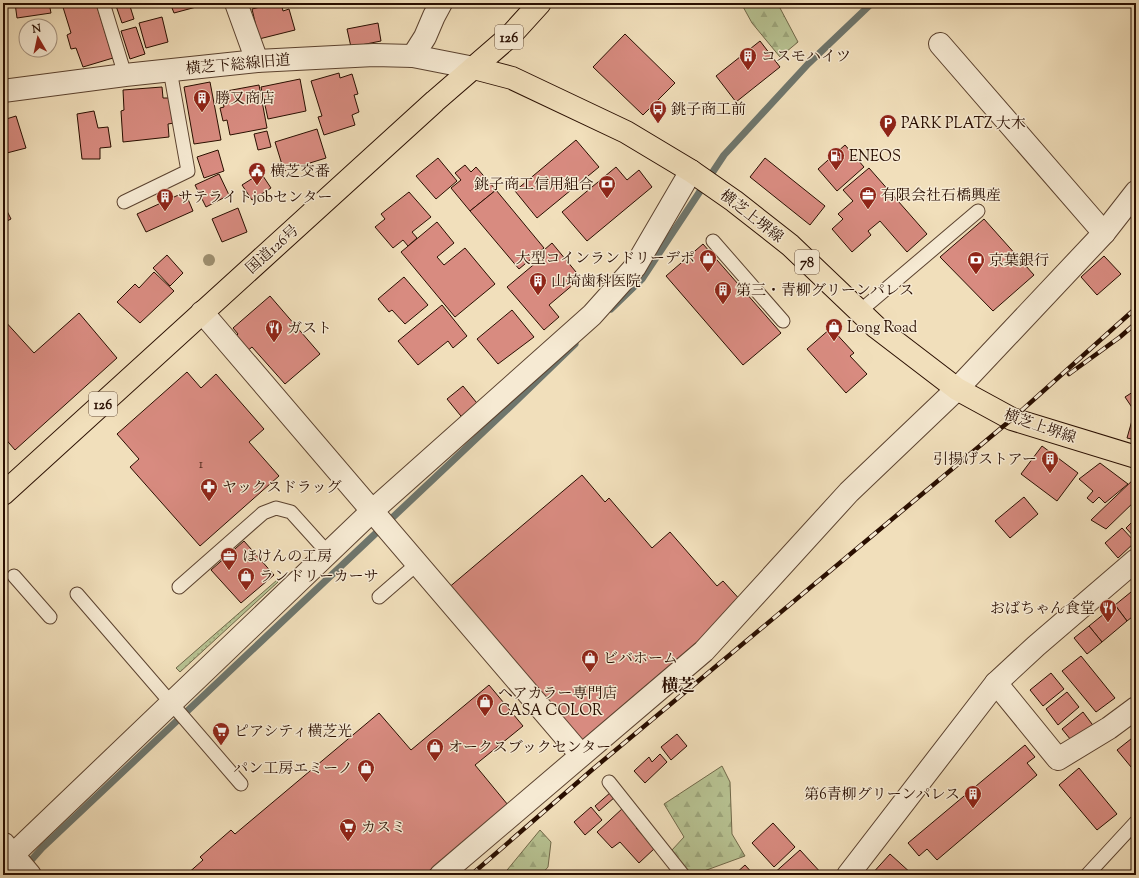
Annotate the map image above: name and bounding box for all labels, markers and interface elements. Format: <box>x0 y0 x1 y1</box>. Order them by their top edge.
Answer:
north arrow <box>18 18 58 58</box>
text: N <box>30 20 42 38</box>
road number: 126 <box>495 25 523 49</box>
building icon: コスモハイツ <box>738 46 758 71</box>
place label: コスモハイツ <box>761 47 851 68</box>
street label: 横芝下総線旧道 <box>185 50 291 81</box>
building icon: 勝又商店 <box>192 88 212 113</box>
place label: 勝又商店 <box>215 89 275 110</box>
bus stop icon: 銚子商工前 <box>648 99 668 124</box>
place label: 銚子商工前 <box>671 100 746 121</box>
parking icon: PARK PLATZ 大木 <box>878 113 898 138</box>
place label: PARK PLATZ 大木 <box>901 114 1026 135</box>
fuel station icon: ENEOS <box>826 146 846 171</box>
place label: ENEOS <box>849 147 901 168</box>
public building icon: 横芝交番 <box>247 161 267 186</box>
place label: 横芝交番 <box>270 162 330 183</box>
bank icon: 銚子商工信用組合 <box>597 174 617 199</box>
place label: 銚子商工信用組合 <box>474 175 594 196</box>
office icon: 有限会社石橋興産 <box>858 185 878 210</box>
street label: 横芝上堺線 <box>715 186 787 249</box>
place label: 有限会社石橋興産 <box>881 186 1001 207</box>
building icon: サテライトjobセンター <box>155 187 175 212</box>
place label: サテライトjobセンター <box>178 188 332 209</box>
street label: 国道126号 <box>242 221 304 280</box>
shop icon: 大型コインランドリーデポ <box>698 248 718 273</box>
place label: 大型コインランドリーデポ <box>515 249 695 270</box>
road number: 78 <box>795 250 819 274</box>
bank icon: 京葉銀行 <box>966 250 986 275</box>
place label: 京葉銀行 <box>989 251 1049 272</box>
building icon: 山埼歯科医院 <box>528 271 548 296</box>
place label: 山埼歯科医院 <box>551 272 641 293</box>
building icon: 第三・青柳グリーンパレス <box>713 280 733 305</box>
place label: 第三・青柳グリーンパレス <box>736 281 914 302</box>
shop icon: Long Road <box>824 317 844 342</box>
restaurant icon: ガスト <box>264 318 284 343</box>
place label: Long Road <box>847 318 918 339</box>
place label: ガスト <box>287 319 332 340</box>
road number: 126 <box>89 392 117 416</box>
street label: 横芝上堺線 <box>1001 405 1078 450</box>
building icon: 引揚げストアー <box>1040 449 1060 474</box>
place label: 引揚げストアー <box>933 450 1037 471</box>
house number: 1 <box>199 456 204 474</box>
pharmacy icon: ヤックスドラッグ <box>199 477 219 502</box>
place label: ヤックスドラッグ <box>222 478 342 499</box>
office icon: ほけんの工房 <box>219 546 239 571</box>
place label: ほけんの工房 <box>242 547 332 568</box>
shop icon: ランドリーカーサ <box>236 566 256 591</box>
place label: ランドリーカーサ <box>259 567 379 588</box>
restaurant icon: おばちゃん食堂 <box>1098 598 1118 623</box>
place label: おばちゃん食堂 <box>990 599 1095 620</box>
shop icon: ビバホーム <box>580 648 600 673</box>
place label: ビバホーム <box>603 649 678 670</box>
district label: 横芝 <box>661 675 695 699</box>
place label: ヘアカラー専門店 CASA COLOR <box>498 684 617 722</box>
shop icon: ヘアカラー専門店 CASA COLOR <box>475 692 495 717</box>
supermarket icon: ピアシティ横芝光 <box>211 721 231 746</box>
place label: ピアシティ横芝光 <box>234 722 352 743</box>
shop icon: オークスブックセンター <box>425 737 445 762</box>
place label: オークスブックセンター <box>448 738 611 759</box>
shop icon: パン工房エミーノ <box>356 758 376 783</box>
place label: パン工房エミーノ <box>233 759 353 780</box>
building icon: 第6青柳グリーンパレス <box>963 784 983 809</box>
place label: 第6青柳グリーンパレス <box>804 785 960 806</box>
supermarket icon: カスミ <box>338 817 358 842</box>
place label: カスミ <box>361 818 406 839</box>

